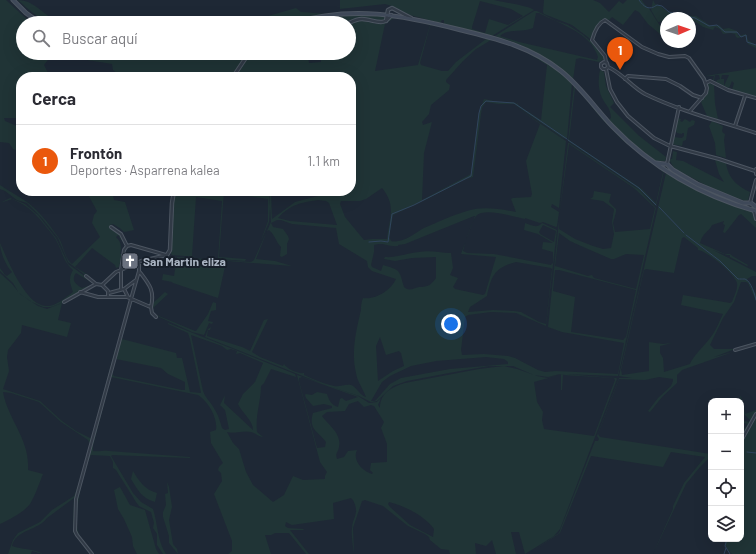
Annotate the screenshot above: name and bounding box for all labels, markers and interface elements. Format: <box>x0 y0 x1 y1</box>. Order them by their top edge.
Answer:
north arrow <box>660 12 696 48</box>
search box <box>16 16 356 60</box>
icon: search <box>30 27 52 49</box>
text: Buscar aquí <box>62 29 138 47</box>
pin: 1 <box>607 37 633 70</box>
text: Cerca <box>32 88 76 108</box>
text: Frontón <box>70 144 122 162</box>
text: 1 <box>43 153 47 169</box>
text: 1.1 km <box>307 153 340 169</box>
text: Deportes · Asparrena kalea <box>70 162 220 178</box>
church icon: San Martin eliza <box>120 251 140 271</box>
place label: San Martin eliza <box>143 254 226 268</box>
your location <box>441 314 461 334</box>
map controls <box>708 398 744 542</box>
button: + <box>708 398 744 434</box>
button: − <box>708 434 744 470</box>
button: locate <box>708 470 744 506</box>
button: layers <box>708 506 744 542</box>

